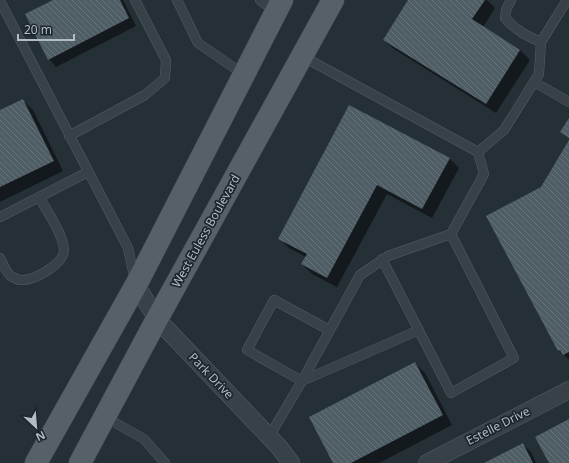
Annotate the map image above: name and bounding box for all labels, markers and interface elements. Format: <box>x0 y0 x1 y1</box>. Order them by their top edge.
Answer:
scale bar <box>18 16 74 42</box>
text: 20 m <box>24 21 52 38</box>
street label: West Euless Boulevard <box>167 171 244 290</box>
street label: Park Drive <box>185 349 238 403</box>
street label: Estelle Drive <box>463 402 533 449</box>
north arrow <box>16 407 56 447</box>
text: N <box>33 428 48 445</box>

